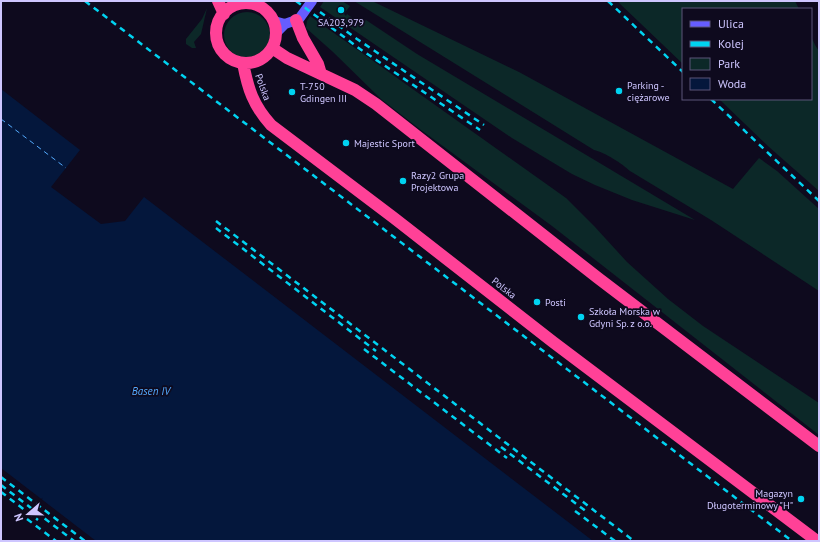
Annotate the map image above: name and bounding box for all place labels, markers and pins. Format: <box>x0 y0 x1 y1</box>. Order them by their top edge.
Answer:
marker: SA203,979 <box>336 5 346 15</box>
place label: SA203,979 <box>318 16 364 29</box>
place label: Parking - ciężarowe <box>627 79 670 104</box>
place label: T-750 Gdingen III <box>300 80 347 105</box>
marker: Parking - ciężarowe <box>614 86 624 96</box>
marker: T-750 Gdingen III <box>287 87 297 97</box>
place label: Majestic Sport <box>354 137 416 150</box>
marker: Majestic Sport <box>341 138 351 148</box>
place label: Razy2 Grupa Projektowa <box>411 169 464 194</box>
marker: Razy2 Grupa Projektowa <box>398 176 408 186</box>
place label: Posti <box>545 296 566 309</box>
marker: Posti <box>532 297 542 307</box>
place label: Szkoła Morska w Gdyni Sp. z o.o. <box>589 305 661 330</box>
marker: Szkoła Morska w Gdyni Sp. z o.o. <box>576 312 586 322</box>
place label: Magazyn Długoterminowy "H" <box>707 487 793 512</box>
marker: Magazyn Długoterminowy "H" <box>796 494 806 504</box>

